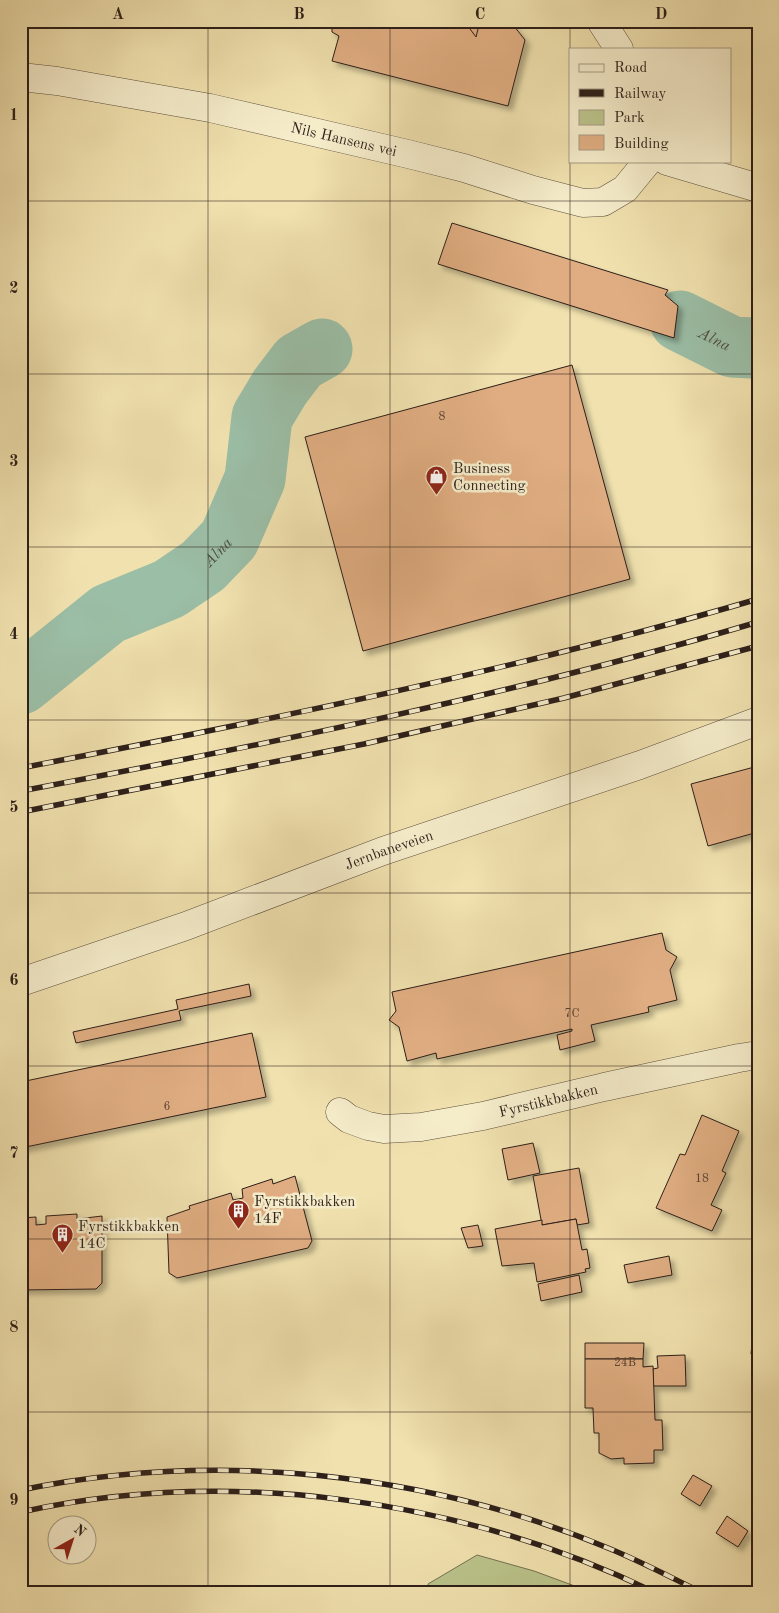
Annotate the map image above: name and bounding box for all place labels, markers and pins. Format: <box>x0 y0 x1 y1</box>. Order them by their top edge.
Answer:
place label: Business Connecting <box>453 462 526 494</box>
shop icon: Business Connecting <box>425 465 449 496</box>
place label: Fyrstikkbakken 14F <box>254 1195 355 1227</box>
building icon: Fyrstikkbakken 14F <box>226 1198 250 1229</box>
place label: Fyrstikkbakken 14C <box>78 1220 179 1252</box>
building icon: Fyrstikkbakken 14C <box>50 1223 74 1254</box>

